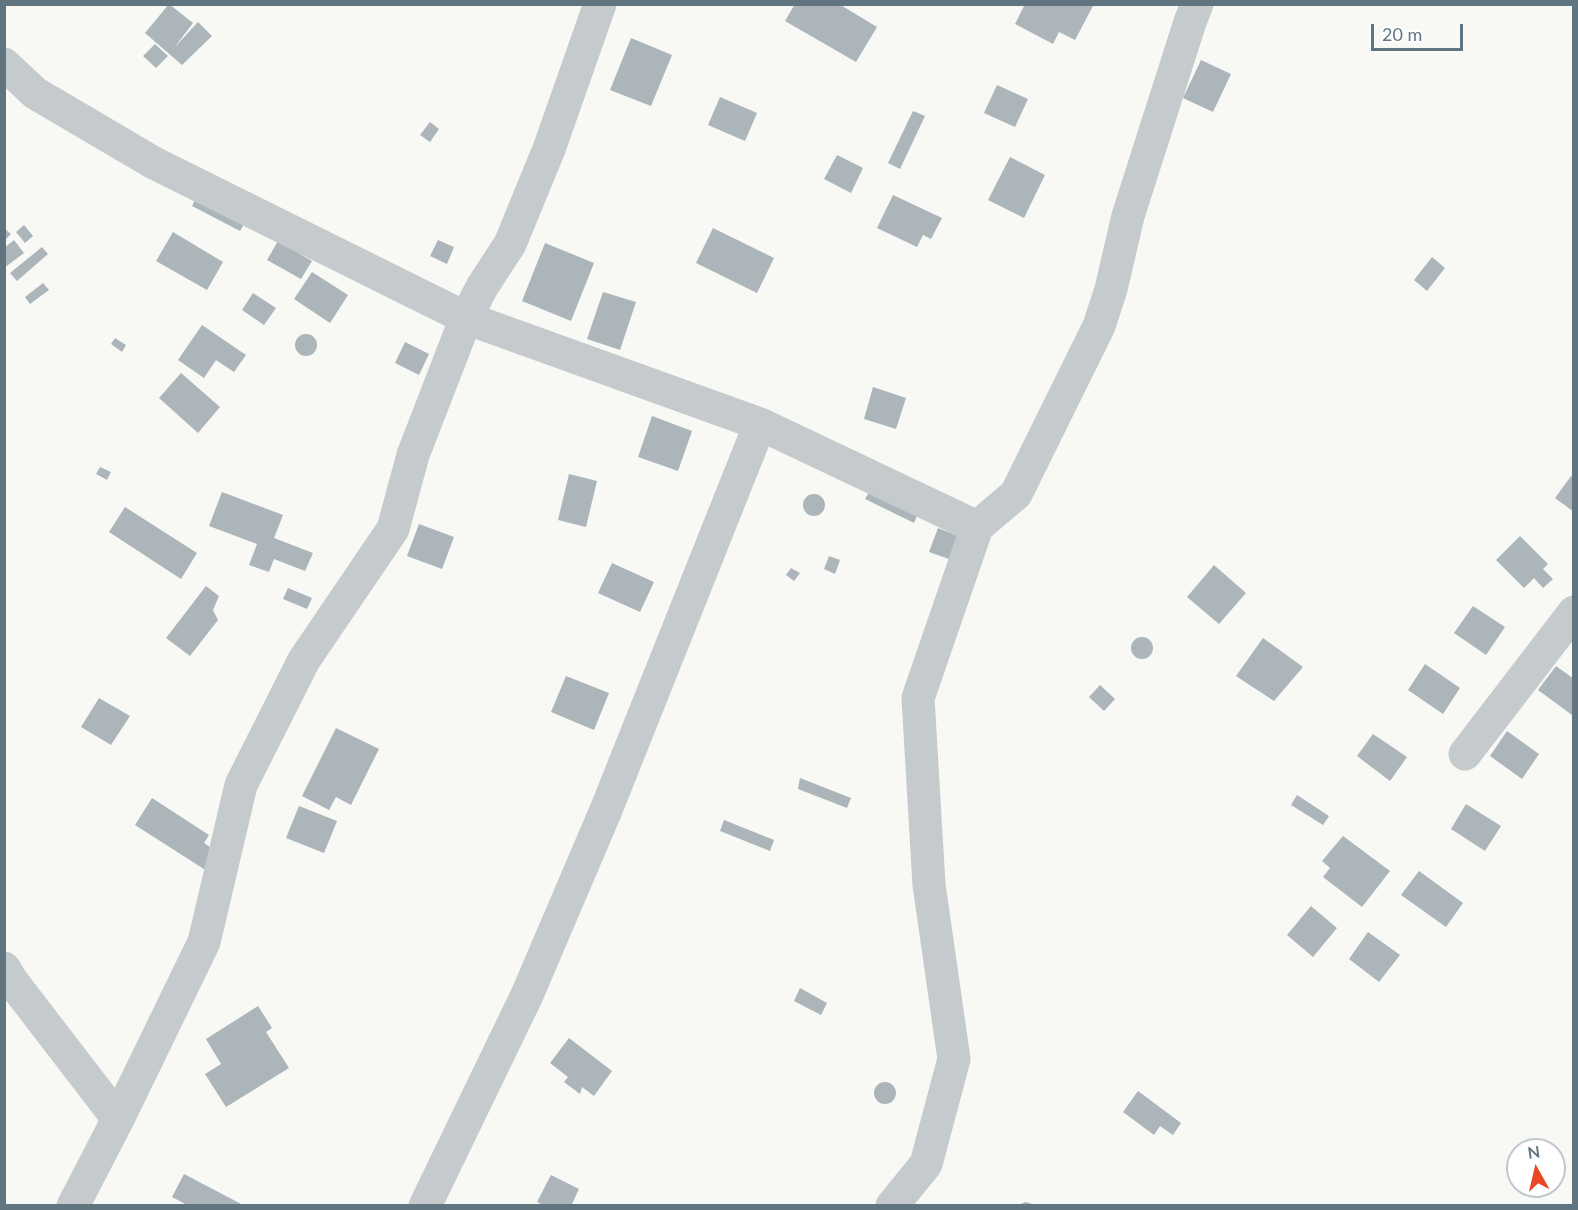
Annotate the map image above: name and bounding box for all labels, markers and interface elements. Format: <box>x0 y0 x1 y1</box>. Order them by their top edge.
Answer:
scale bar <box>1374 12 1466 50</box>
text: 20 m <box>1382 23 1422 45</box>
north arrow <box>1506 1138 1566 1198</box>
text: N <box>1526 1141 1541 1162</box>

